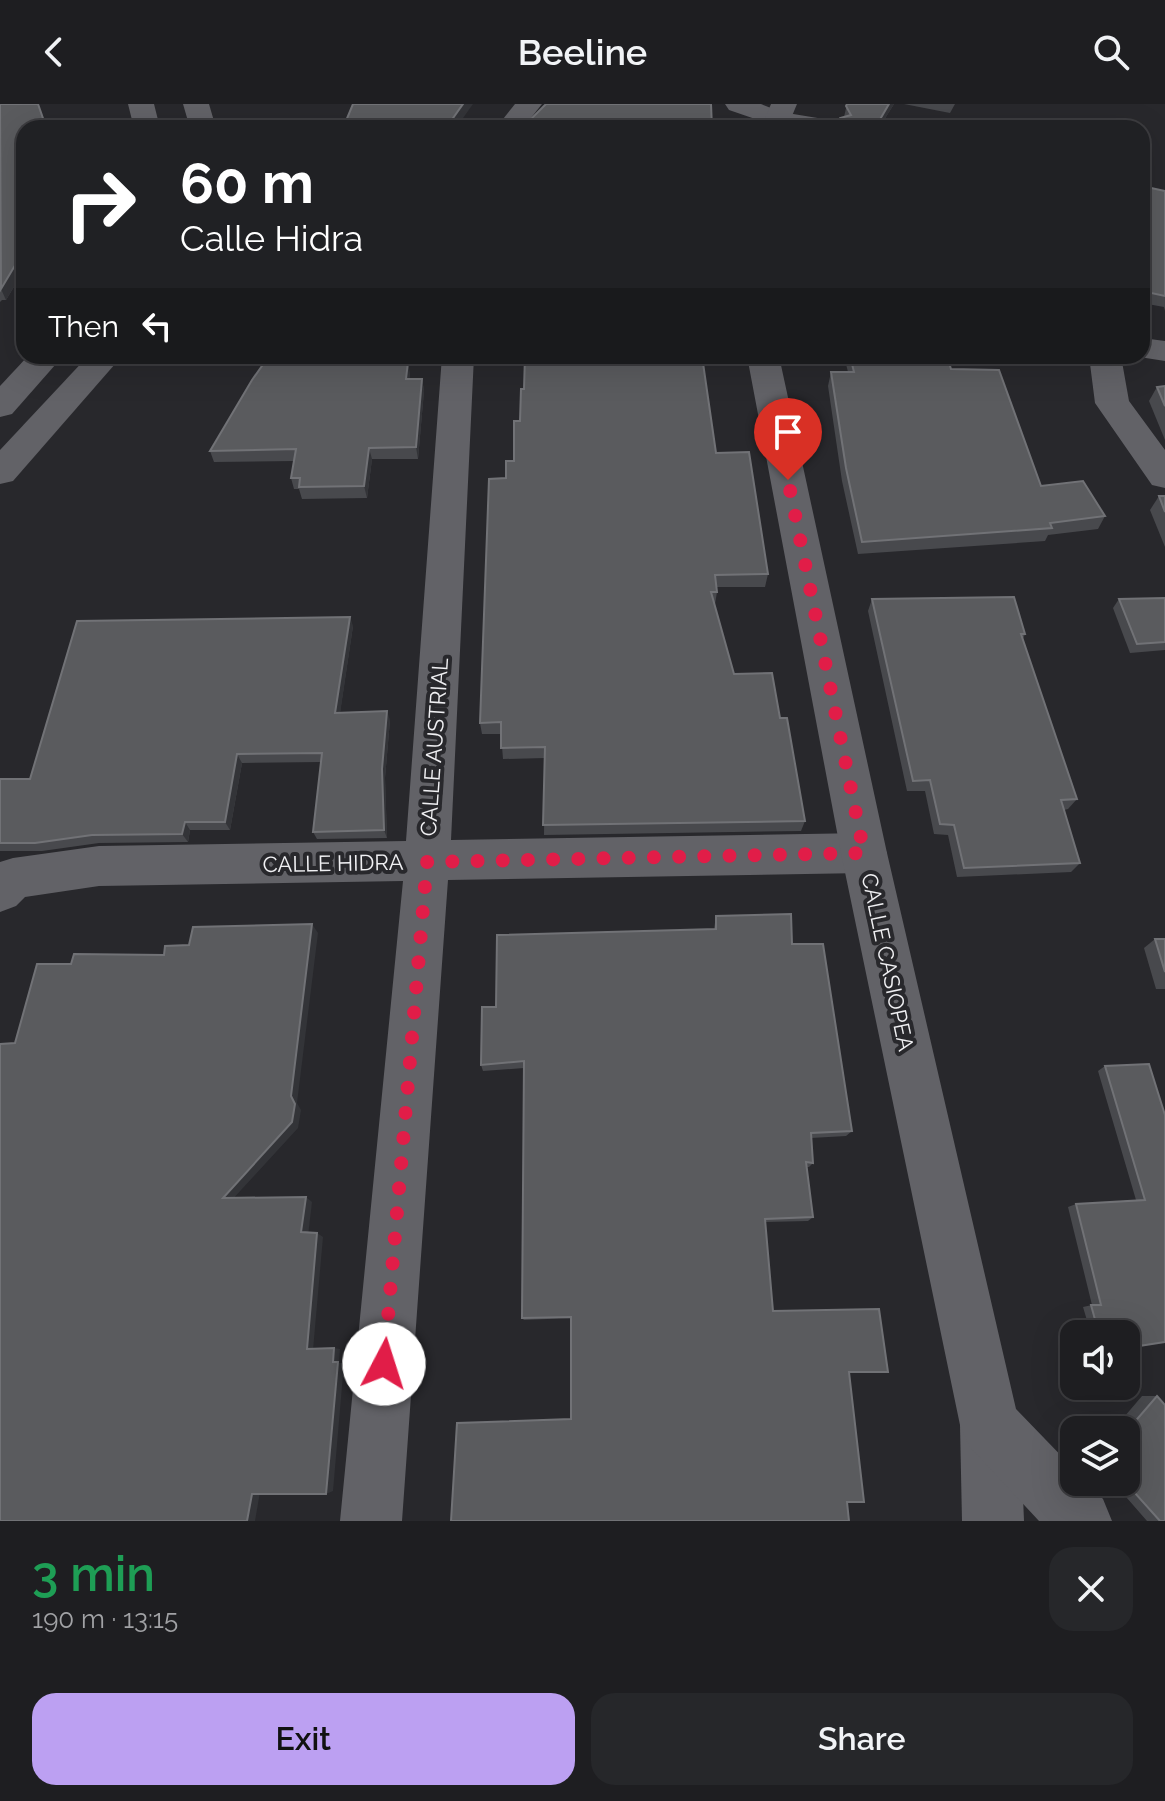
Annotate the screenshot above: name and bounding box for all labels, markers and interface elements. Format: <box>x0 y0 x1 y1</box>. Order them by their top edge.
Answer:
icon: back <box>32 30 76 74</box>
icon: search <box>1089 30 1133 74</box>
text: Beeline <box>518 31 647 73</box>
text: 60 m <box>180 150 314 216</box>
icon: right <box>48 152 152 256</box>
text: Calle Hidra <box>180 217 363 259</box>
icon: left <box>135 304 179 348</box>
text: Then <box>48 309 119 344</box>
pin <box>754 398 822 480</box>
icon: arrive <box>766 410 810 454</box>
street label: CALLE AUSTRIAL <box>415 657 453 837</box>
street label: CALLE HIDRA <box>262 849 404 877</box>
street label: CALLE CASIOPEA <box>856 871 920 1053</box>
map controls <box>1060 1320 1140 1496</box>
button: sound <box>1060 1320 1140 1400</box>
position arrow <box>342 1322 426 1406</box>
button: layers <box>1060 1416 1140 1496</box>
text: 3 min <box>32 1546 155 1602</box>
button: close <box>1049 1547 1133 1631</box>
text: 190 m · 13:15 <box>32 1604 178 1634</box>
button: Exit <box>32 1693 575 1785</box>
button: Share <box>591 1693 1133 1785</box>

